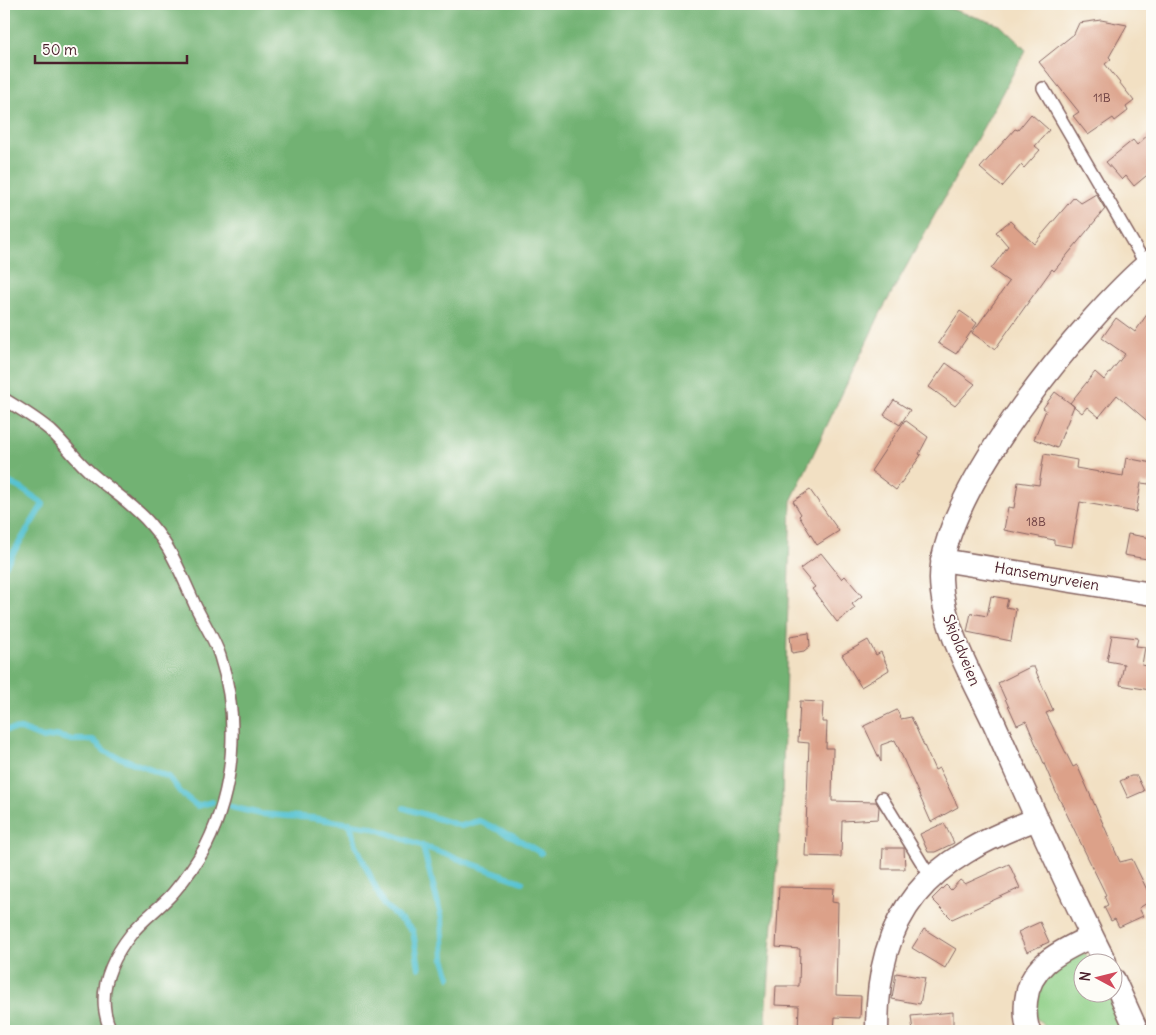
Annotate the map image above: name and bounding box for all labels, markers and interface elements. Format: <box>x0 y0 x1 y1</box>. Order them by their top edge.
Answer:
scale bar <box>35 32 188 64</box>
text: 50 m <box>42 40 77 59</box>
house number: 11B <box>1093 90 1111 105</box>
house number: 18B <box>1026 514 1046 529</box>
street label: Hansemyrveien <box>993 557 1101 595</box>
street label: Skjoldveien <box>939 611 985 689</box>
north arrow <box>1074 952 1124 1002</box>
text: N <box>1076 971 1095 982</box>

